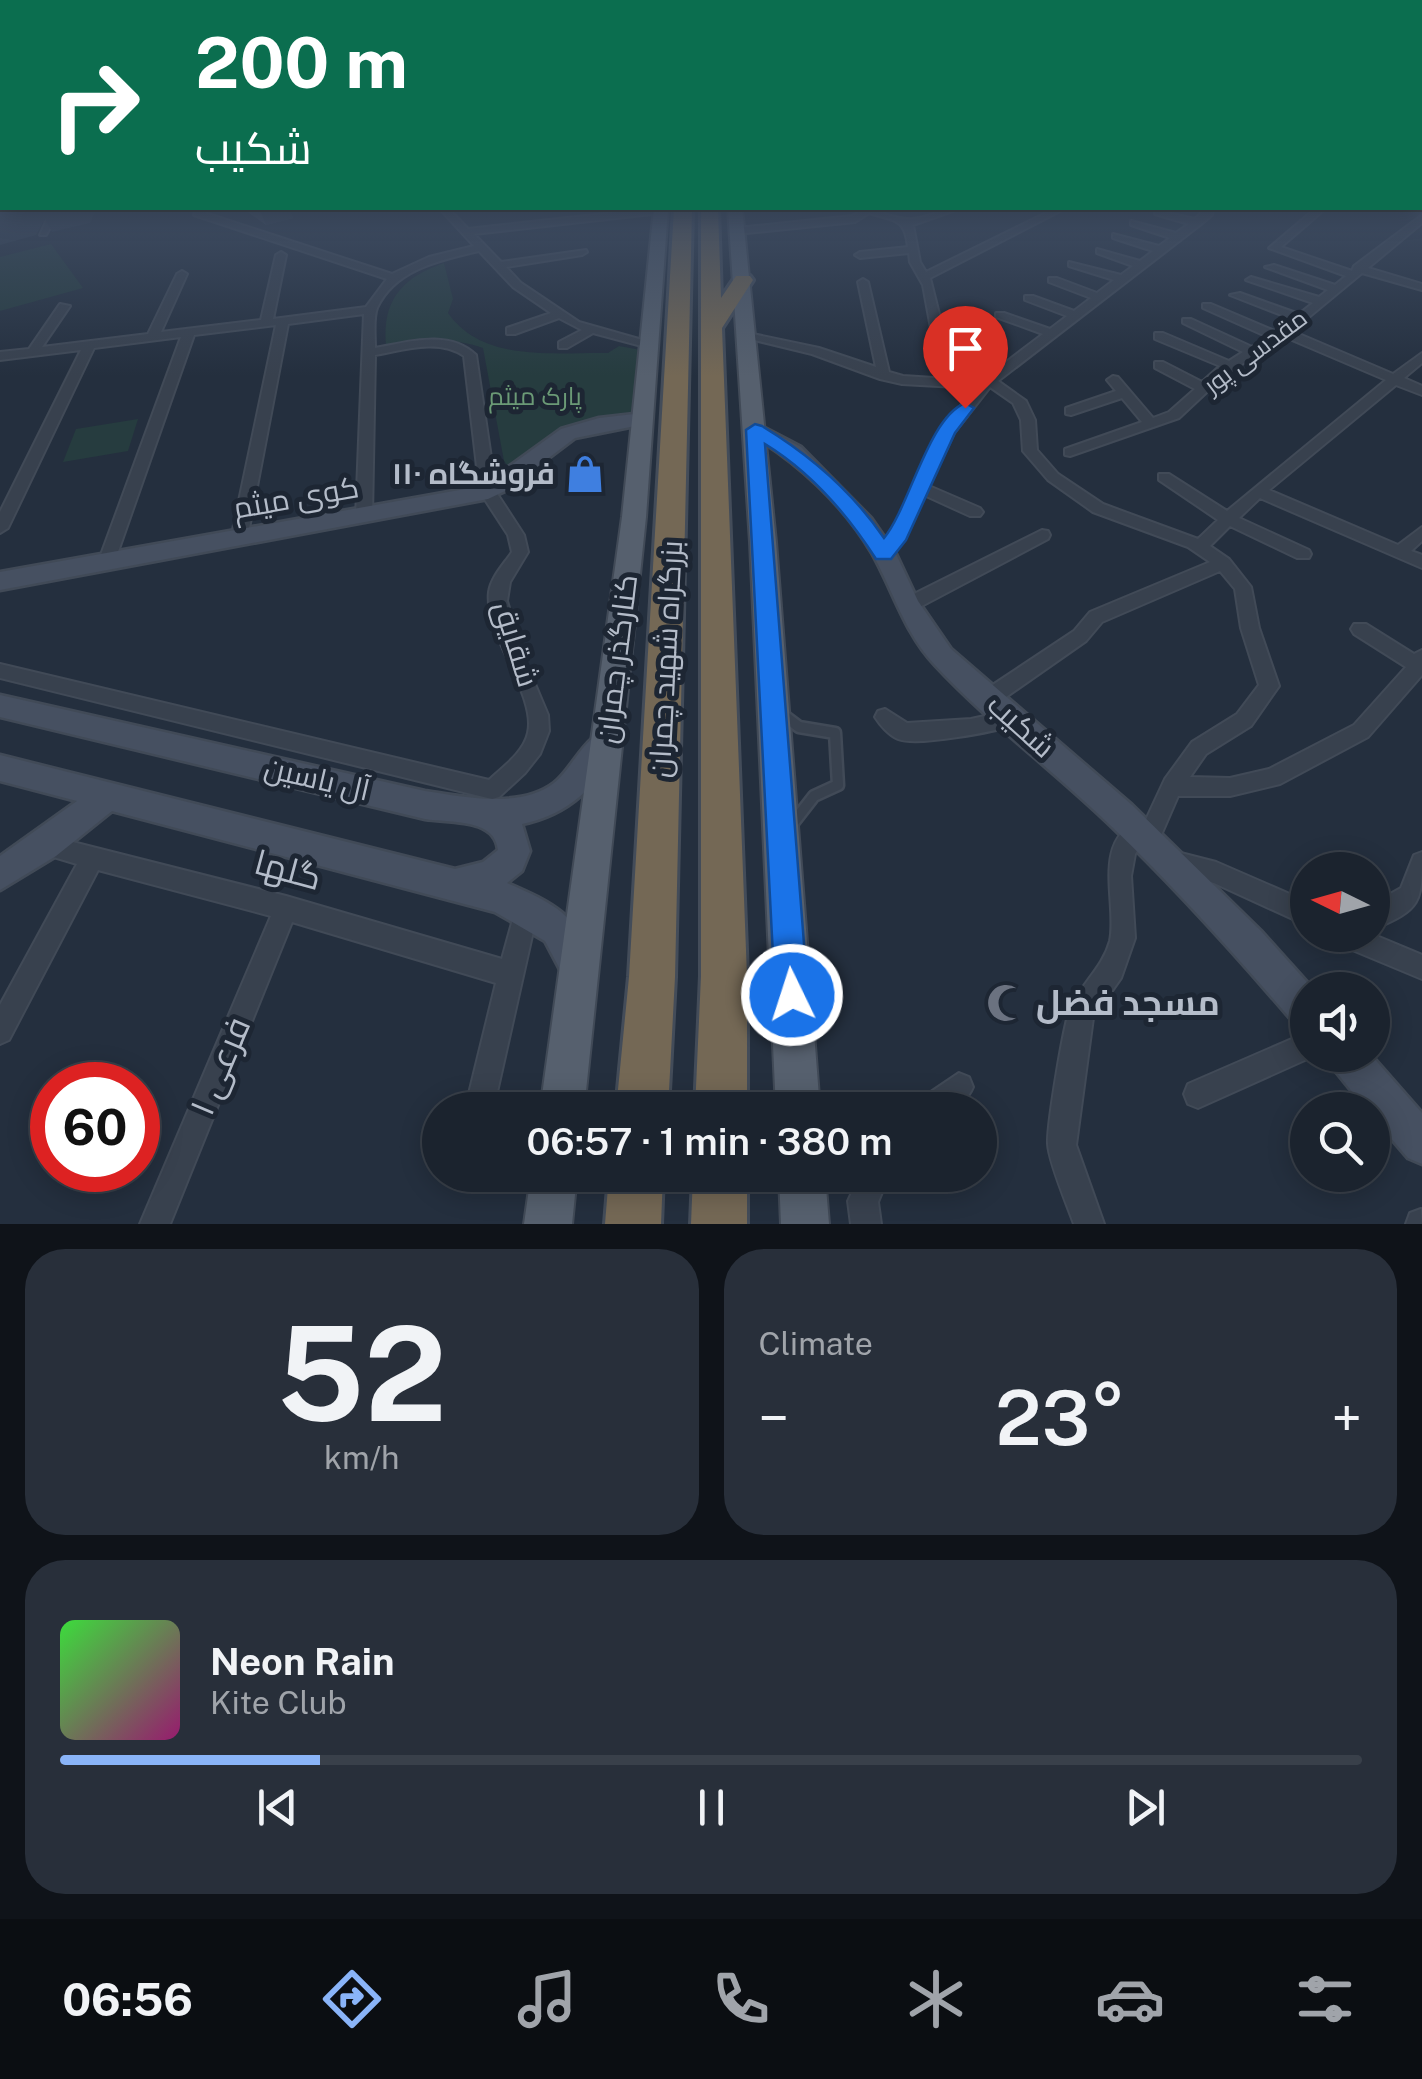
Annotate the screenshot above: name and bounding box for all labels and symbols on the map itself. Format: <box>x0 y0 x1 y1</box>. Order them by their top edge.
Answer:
street label: مقدسی پور <box>1196 302 1314 402</box>
pin <box>923 306 1008 409</box>
park label: پارک میثم <box>488 381 582 414</box>
shop icon: فروشگاه ۱۱۰ <box>564 453 606 495</box>
place label: فروشگاه ۱۱۰ <box>392 455 555 492</box>
street label: کوی میثم <box>230 468 362 529</box>
street label: بزرگراه شهید چمران <box>641 539 691 779</box>
street label: کنارگذر چمران <box>588 572 646 746</box>
street label: شقایق <box>486 597 547 691</box>
street label: شکیب <box>981 686 1063 765</box>
street label: آل یاسین <box>261 748 373 809</box>
street label: گلها <box>250 841 326 899</box>
north arrow <box>1290 852 1390 952</box>
position arrow <box>740 943 844 1047</box>
mosque icon: مسجد فضل <box>985 982 1027 1024</box>
place label: مسجد فضل <box>1036 982 1220 1024</box>
street label: فرعی ۱ <box>181 1011 259 1121</box>
speed limit sign: 60 <box>30 1062 160 1192</box>

